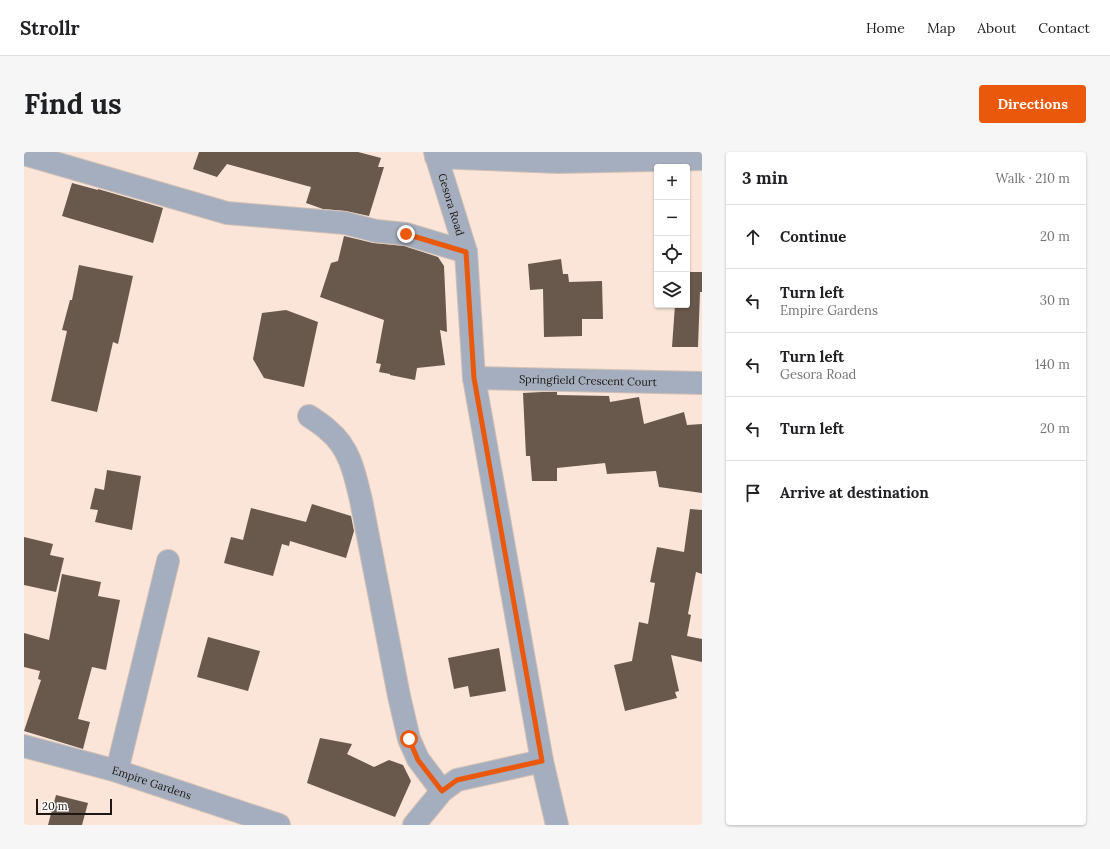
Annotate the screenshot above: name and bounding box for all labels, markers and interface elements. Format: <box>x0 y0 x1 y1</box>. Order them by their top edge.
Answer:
text: Strollr <box>20 16 80 40</box>
text: Home <box>866 19 905 37</box>
text: Map <box>927 19 955 37</box>
text: About <box>977 19 1016 37</box>
text: Contact <box>1038 19 1090 37</box>
button: Directions <box>979 85 1086 123</box>
text: Find us <box>24 86 122 122</box>
map controls <box>654 164 690 308</box>
button: + <box>654 164 690 200</box>
text: 3 min <box>742 167 788 189</box>
text: Walk · 210 m <box>995 170 1070 187</box>
street label: Gesora Road <box>435 172 468 238</box>
button: − <box>654 200 690 236</box>
route end <box>397 225 415 243</box>
icon: ahead <box>742 226 764 248</box>
text: Continue <box>780 227 846 246</box>
text: 20 m <box>1040 228 1070 245</box>
button: locate <box>654 236 690 272</box>
button: layers <box>654 272 690 308</box>
text: Turn left <box>780 283 844 302</box>
icon: left <box>742 290 764 312</box>
text: 30 m <box>1040 292 1070 309</box>
text: Empire Gardens <box>780 302 878 319</box>
text: Turn left <box>780 347 844 366</box>
icon: left <box>742 354 764 376</box>
text: 140 m <box>1035 356 1070 373</box>
text: Gesora Road <box>780 366 856 383</box>
street label: Springfield Crescent Court <box>519 372 658 389</box>
icon: left <box>742 418 764 440</box>
text: Turn left <box>780 419 844 438</box>
text: 20 m <box>1040 420 1070 437</box>
icon: arrive <box>742 482 764 504</box>
text: Arrive at destination <box>780 483 929 502</box>
route start <box>400 730 418 748</box>
street label: Empire Gardens <box>111 763 193 802</box>
scale bar <box>36 797 112 816</box>
text: 20 m <box>42 799 67 813</box>

